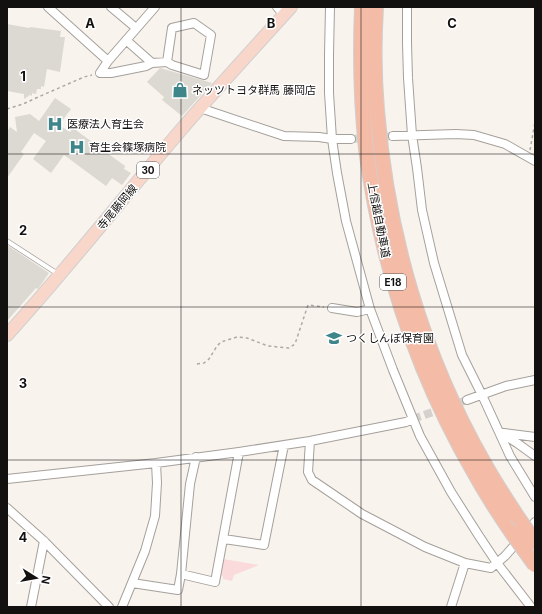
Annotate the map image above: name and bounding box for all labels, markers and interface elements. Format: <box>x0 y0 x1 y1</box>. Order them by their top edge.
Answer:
text: A <box>85 15 95 31</box>
text: B <box>267 15 276 31</box>
text: C <box>447 15 457 31</box>
text: 1 <box>20 68 26 84</box>
shop icon: ネッツトヨタ群馬 藤岡店 <box>171 81 189 99</box>
place label: ネッツトヨタ群馬 藤岡店 <box>192 83 316 97</box>
hospital icon: 医療法人育生会 <box>46 115 64 133</box>
place label: 医療法人育生会 <box>67 117 144 131</box>
hospital icon: 育生会篠塚病院 <box>68 138 86 156</box>
place label: 育生会篠塚病院 <box>89 140 166 154</box>
road number: 30 <box>137 162 159 178</box>
street label: 寺尾藤岡線 <box>94 181 140 233</box>
street label: 上信越自動車道 <box>365 181 393 259</box>
text: 2 <box>19 222 27 238</box>
road number: E18 <box>380 274 406 290</box>
school or university icon: つくしんぼ保育園 <box>325 329 343 347</box>
place label: つくしんぼ保育園 <box>346 331 434 345</box>
text: 3 <box>19 375 27 391</box>
text: 4 <box>19 529 28 545</box>
north arrow <box>16 558 56 598</box>
text: N <box>38 574 53 585</box>

